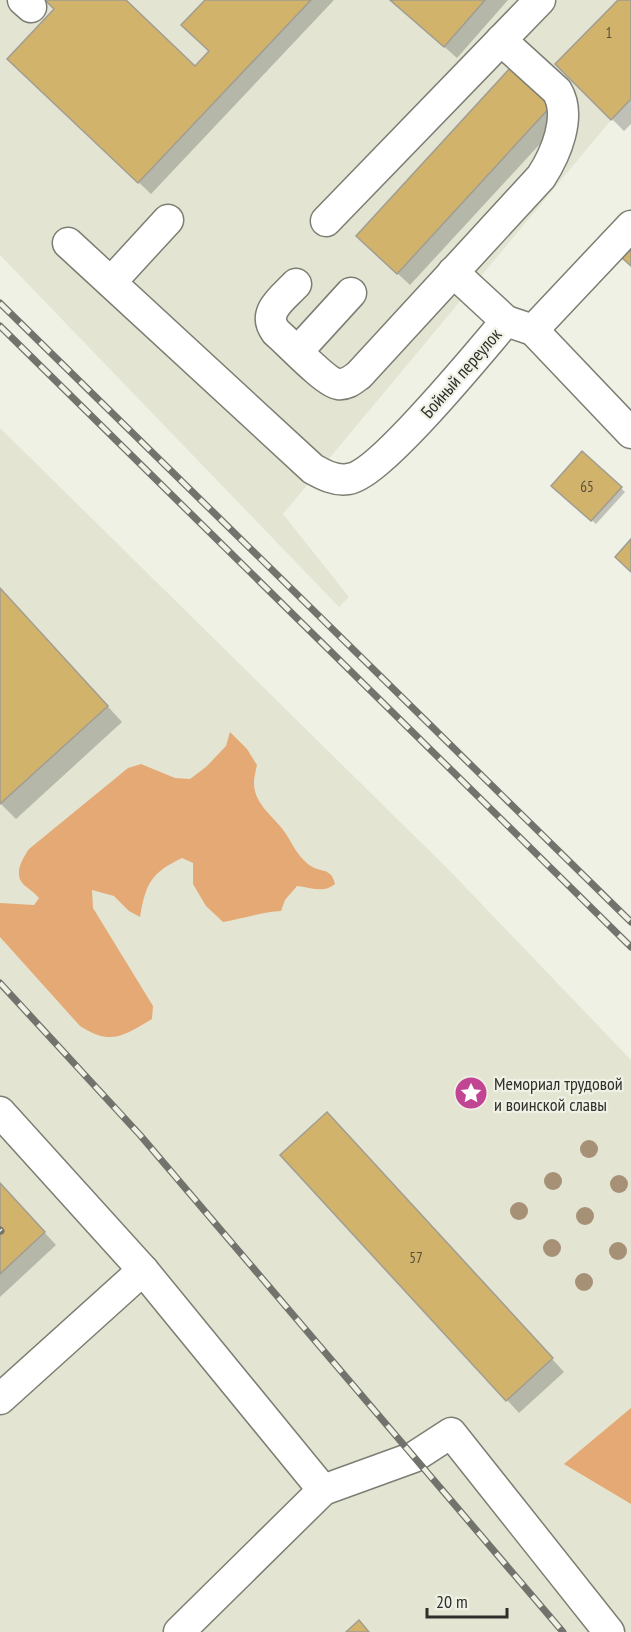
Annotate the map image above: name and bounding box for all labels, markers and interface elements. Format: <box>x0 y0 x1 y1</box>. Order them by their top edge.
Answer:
house number: 1 <box>606 23 612 42</box>
street label: Бойный переулок <box>416 323 506 423</box>
house number: 65 <box>580 477 594 496</box>
place label: Мемориал трудовой и воинской славы <box>494 1072 623 1116</box>
place icon: Мемориал трудовой и воинской славы <box>453 1075 489 1111</box>
house number: 57 <box>409 1248 423 1267</box>
scale bar <box>427 1581 506 1619</box>
text: 20 m <box>436 1590 468 1613</box>

